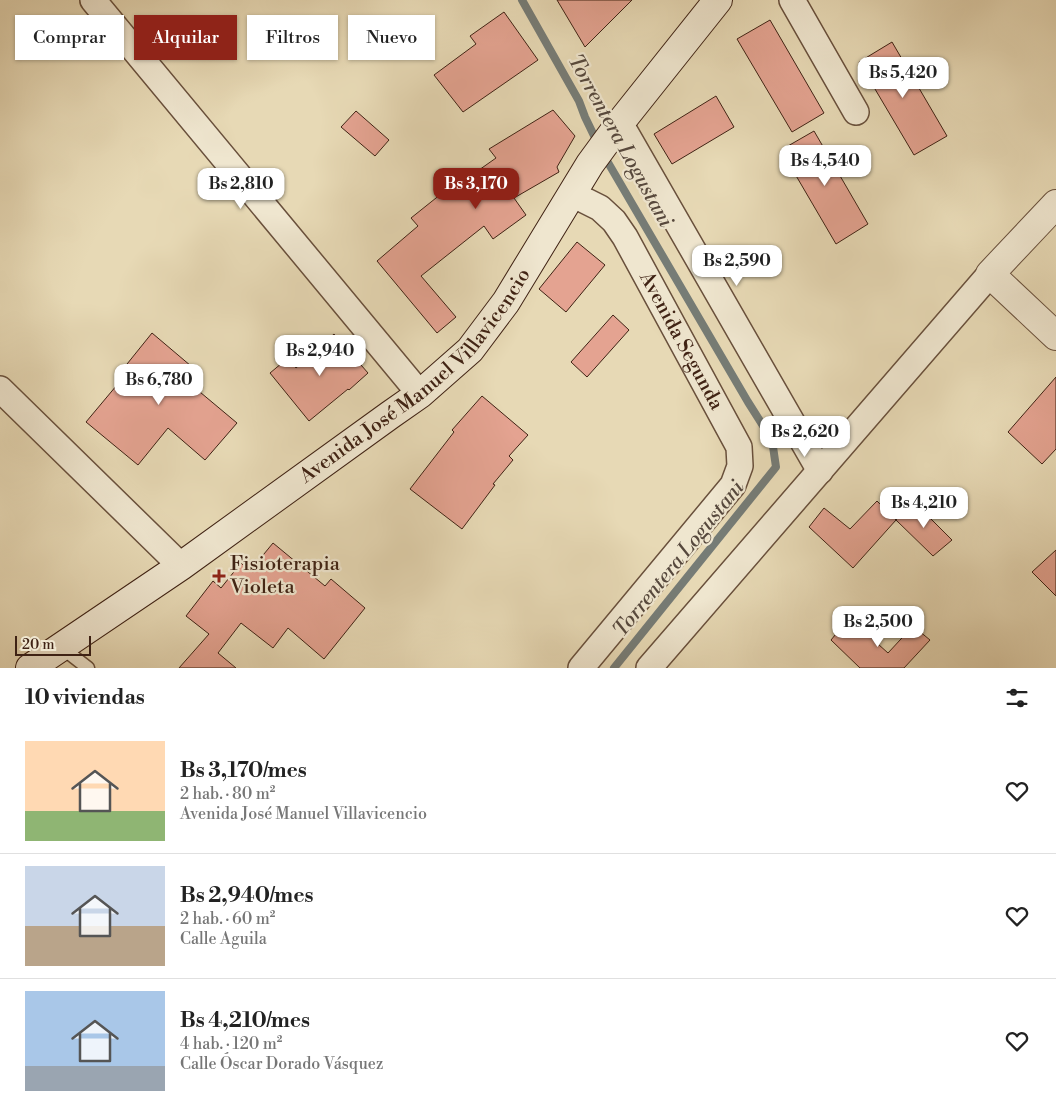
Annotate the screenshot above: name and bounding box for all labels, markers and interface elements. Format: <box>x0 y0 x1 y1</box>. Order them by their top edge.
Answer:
chip: Comprar <box>15 15 124 60</box>
chip: Alquilar <box>134 15 237 60</box>
chip: Filtros <box>247 15 338 60</box>
chip: Nuevo <box>348 15 435 60</box>
water label: Torrentera Logustani <box>562 50 679 233</box>
pin: Bs 5,420 <box>851 56 955 99</box>
text: Bs 5,420 <box>869 63 937 83</box>
pin: Bs 4,540 <box>773 144 877 187</box>
text: Bs 4,540 <box>790 151 860 171</box>
pin: Bs 2,810 <box>189 168 293 210</box>
pin: Bs 3,170 <box>424 168 528 210</box>
text: Bs 2,810 <box>208 174 274 194</box>
text: Bs 3,170 <box>444 174 508 194</box>
pin: Bs 2,590 <box>685 244 789 287</box>
text: Bs 2,590 <box>703 251 771 271</box>
street label: Avenida José Manuel Villavicencio <box>294 264 536 489</box>
street label: Avenida Segunda <box>633 267 729 415</box>
pin: Bs 2,940 <box>268 334 372 377</box>
text: Bs 2,940 <box>286 341 354 361</box>
pin: Bs 6,780 <box>107 364 211 406</box>
text: Bs 6,780 <box>125 370 193 390</box>
pin: Bs 2,620 <box>753 416 857 458</box>
text: Bs 2,620 <box>771 422 839 442</box>
water label: Torrentera Logustani <box>608 475 750 643</box>
pin: Bs 4,210 <box>872 486 976 529</box>
text: Bs 4,210 <box>891 493 957 513</box>
place label: Fisioterapia Violeta <box>229 552 341 600</box>
marker: Fisioterapia Violeta <box>212 569 226 583</box>
pin: Bs 2,500 <box>826 606 930 648</box>
text: Bs 2,500 <box>843 612 913 632</box>
scale bar <box>15 633 91 656</box>
text: 20 m <box>22 636 54 654</box>
icon: filters <box>1003 684 1031 712</box>
text: 10 viviendas <box>25 685 145 711</box>
text: Bs 3,170/mes <box>180 758 307 784</box>
icon: home <box>65 761 125 821</box>
icon: heart <box>1003 777 1031 805</box>
text: 2 hab. · 80 m² <box>180 784 275 804</box>
text: Avenida José Manuel Villavicencio <box>180 804 427 824</box>
text: Bs 2,940/mes <box>180 883 313 909</box>
icon: home <box>65 886 125 946</box>
icon: heart <box>1003 902 1031 930</box>
text: 2 hab. · 60 m² <box>180 909 275 929</box>
text: Calle Aguila <box>180 929 267 949</box>
text: Bs 4,210/mes <box>180 1008 310 1034</box>
icon: home <box>65 1011 125 1071</box>
icon: heart <box>1003 1027 1031 1055</box>
text: 4 hab. · 120 m² <box>180 1034 282 1054</box>
text: Calle Óscar Dorado Vásquez <box>180 1054 384 1074</box>

